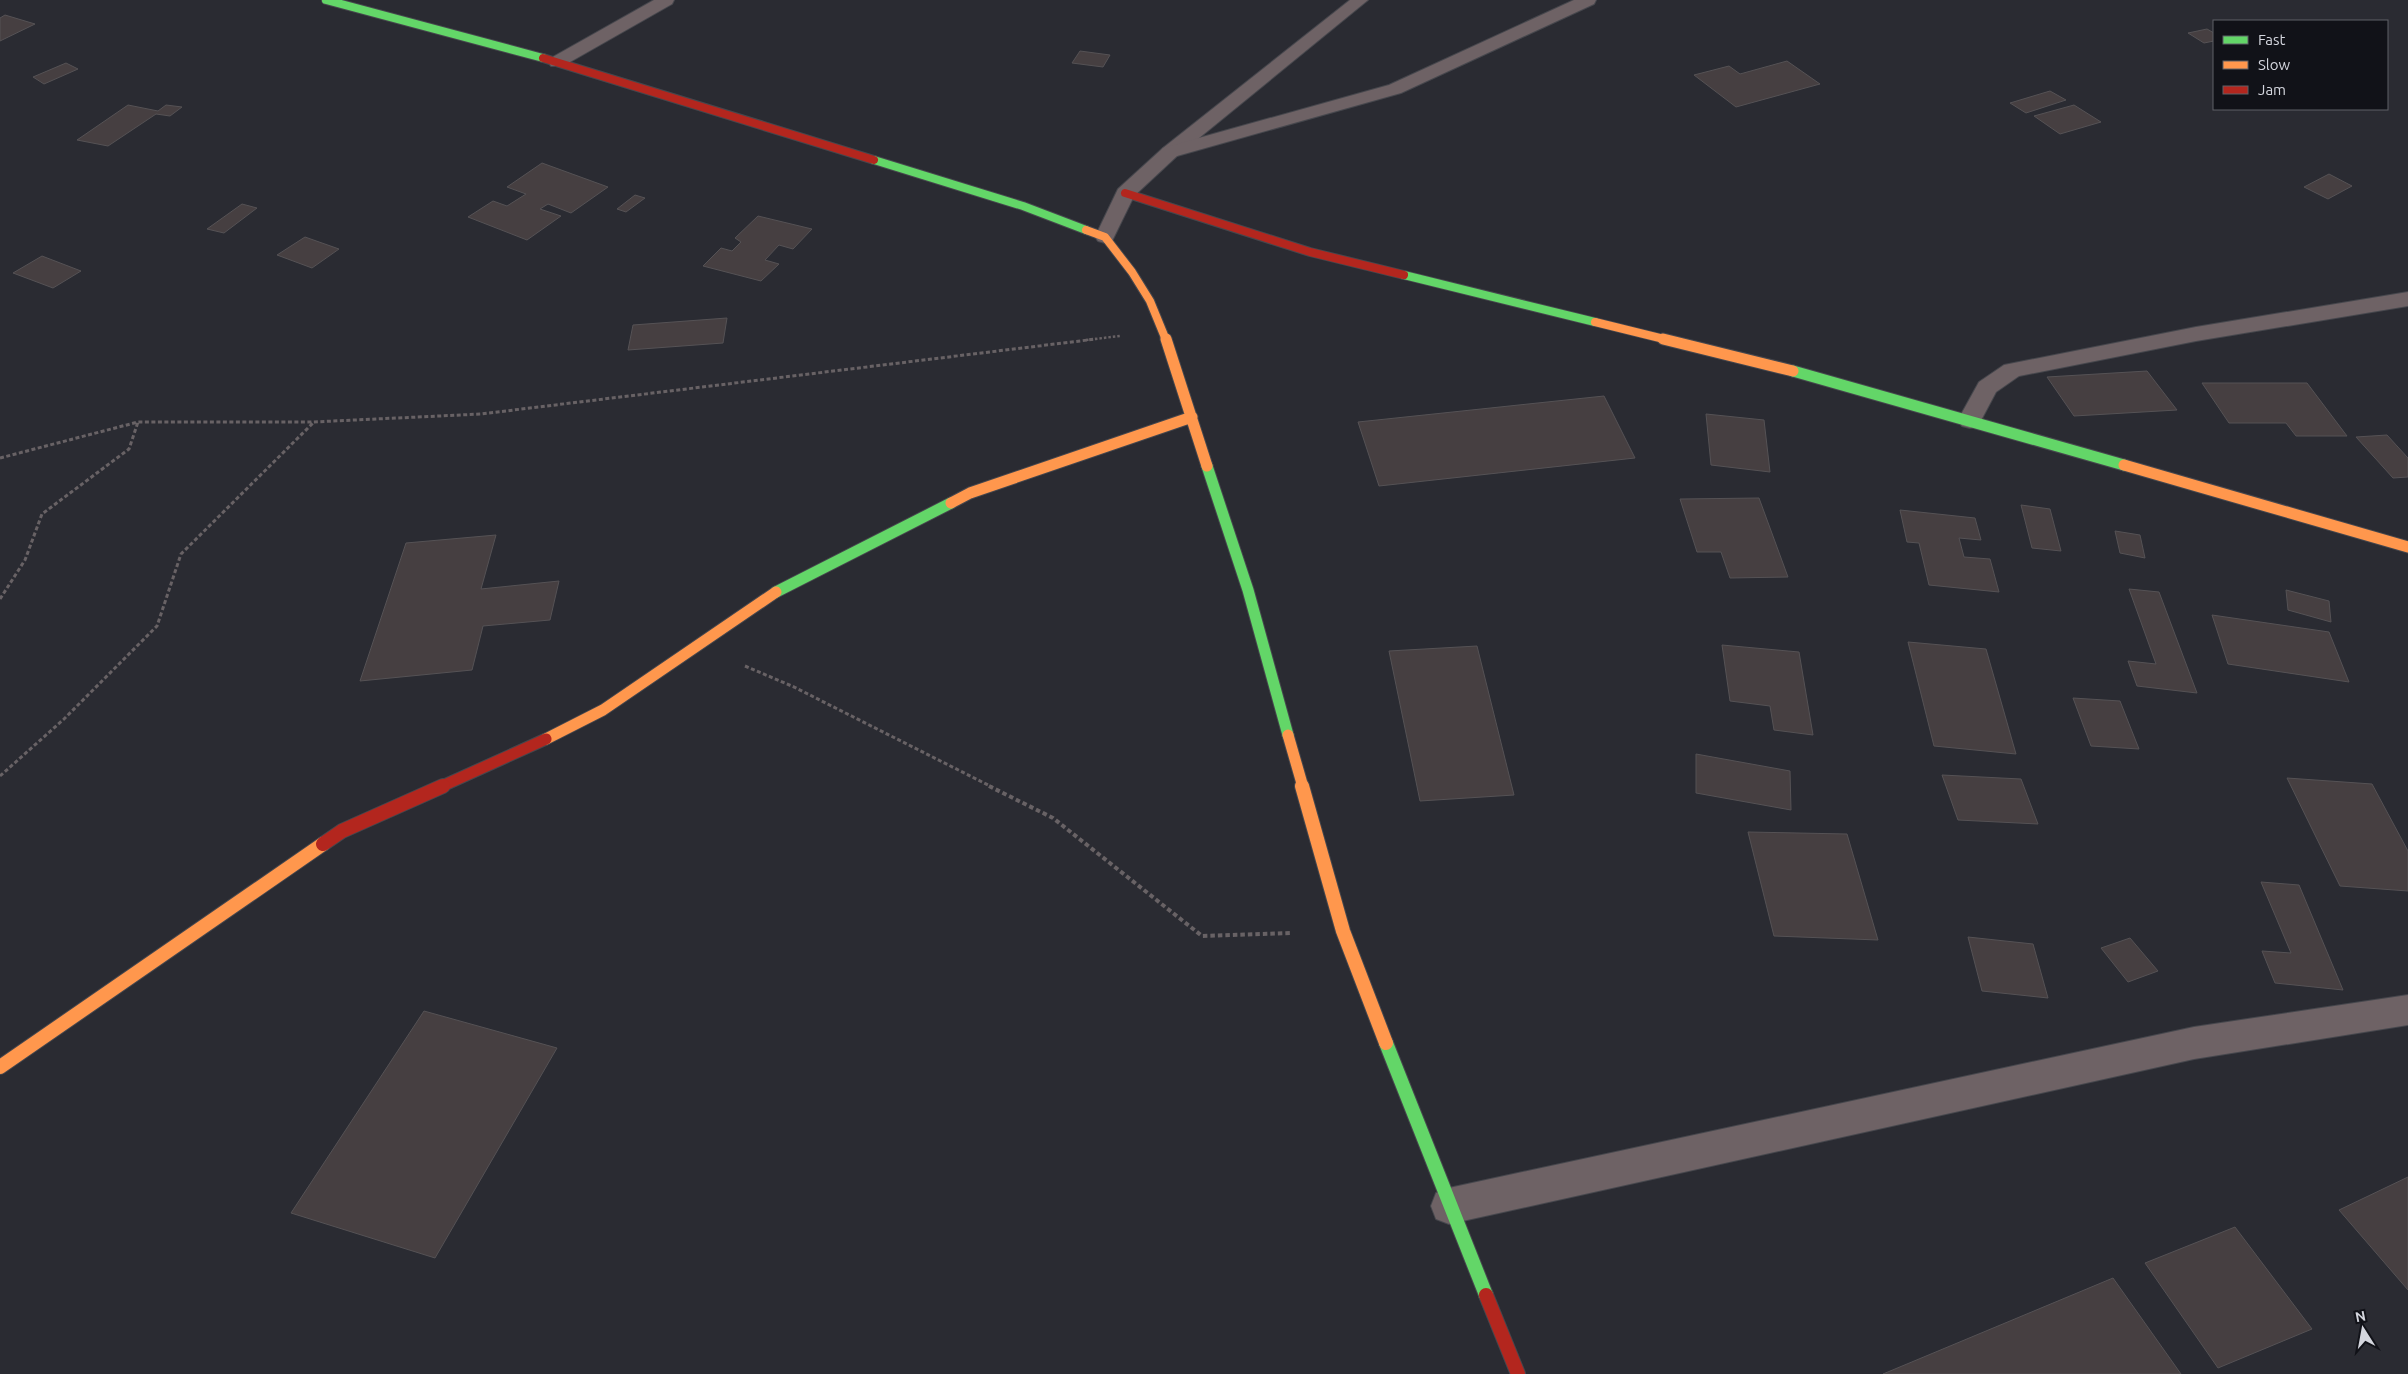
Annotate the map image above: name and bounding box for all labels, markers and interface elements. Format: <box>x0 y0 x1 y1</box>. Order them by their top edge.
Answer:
legend <box>2213 20 2388 110</box>
text: Fast <box>2258 31 2286 48</box>
text: Slow <box>2258 56 2291 73</box>
text: Jam <box>2258 81 2286 98</box>
north arrow <box>2338 1304 2388 1354</box>
text: N <box>2354 1307 2367 1325</box>

